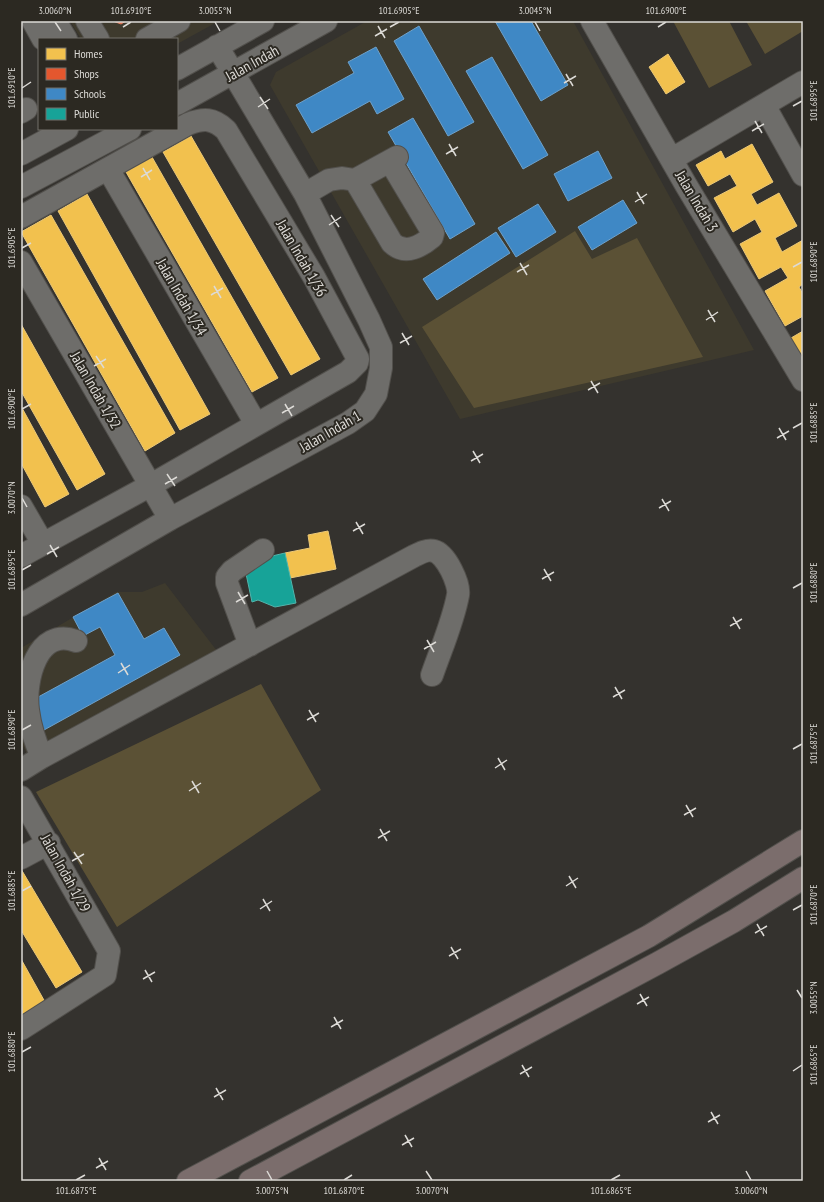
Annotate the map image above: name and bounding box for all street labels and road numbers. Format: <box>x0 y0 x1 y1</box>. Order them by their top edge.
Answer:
street label: Jalan Indah <box>221 41 282 86</box>
street label: Jalan Indah 3 <box>671 166 723 235</box>
street label: Jalan Indah 1/36 <box>272 215 332 300</box>
street label: Jalan Indah 1/34 <box>152 254 212 339</box>
street label: Jalan Indah 1/32 <box>66 347 126 432</box>
street label: Jalan Indah 1 <box>295 406 364 457</box>
street label: Jalan Indah 1/29 <box>36 830 95 915</box>

